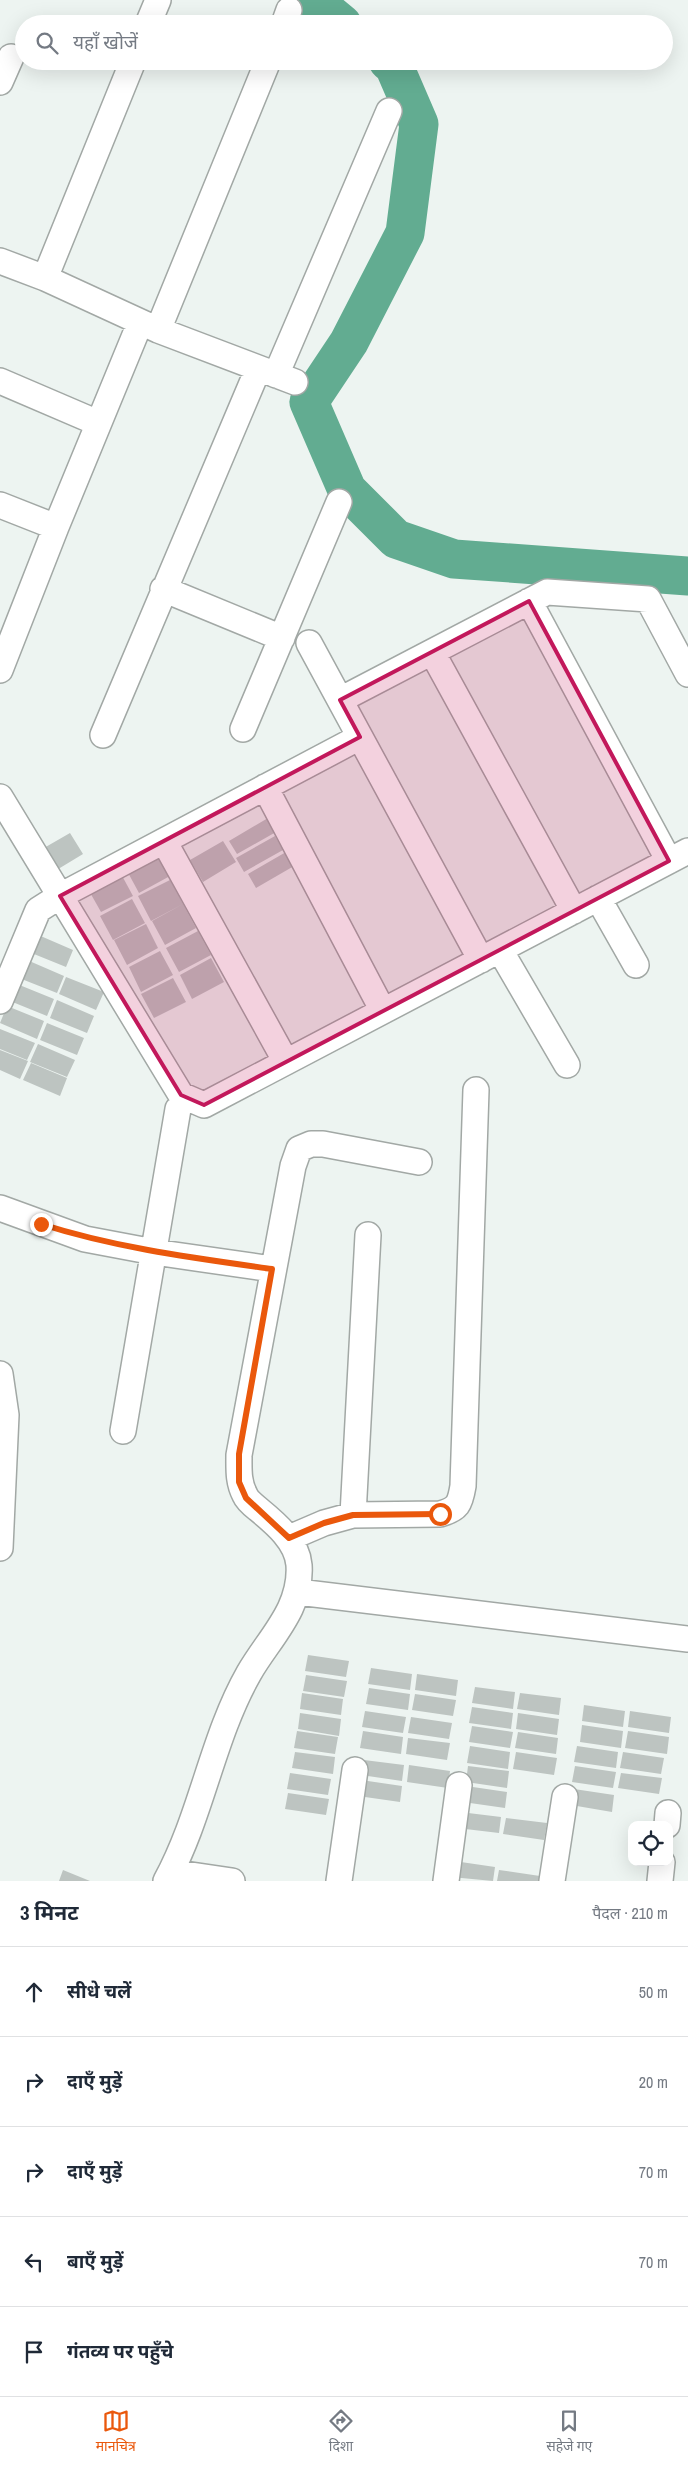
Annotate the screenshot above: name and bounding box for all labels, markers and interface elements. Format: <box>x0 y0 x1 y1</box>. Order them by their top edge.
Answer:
search box <box>15 15 673 70</box>
icon: search <box>33 29 61 57</box>
text: यहाँ खोजें <box>73 29 138 55</box>
route end <box>30 1213 53 1236</box>
route start <box>429 1503 452 1526</box>
map controls <box>628 1821 673 1866</box>
button: locate <box>628 1821 673 1866</box>
text: 3 मिनट <box>20 1898 78 1927</box>
text: पैदल · 210 m <box>592 1902 668 1924</box>
icon: ahead <box>20 1978 48 2006</box>
text: सीधे चलें <box>67 1978 131 2004</box>
text: 50 m <box>639 1981 668 2003</box>
icon: right <box>20 2068 48 2096</box>
text: दाएँ मुड़ें <box>67 2068 122 2094</box>
text: 20 m <box>639 2071 668 2093</box>
icon: right <box>20 2158 48 2186</box>
text: दाएँ मुड़ें <box>67 2158 122 2184</box>
text: 70 m <box>639 2161 668 2183</box>
icon: left <box>20 2248 48 2276</box>
text: बाएँ मुड़ें <box>67 2248 123 2274</box>
text: 70 m <box>639 2251 668 2273</box>
icon: arrive <box>20 2338 48 2366</box>
text: गंतव्य पर पहुँचे <box>67 2338 173 2364</box>
tab: मानचित्र <box>96 2407 136 2457</box>
tab: दिशा <box>327 2407 355 2457</box>
tab: सहेजे गए <box>546 2407 592 2457</box>

